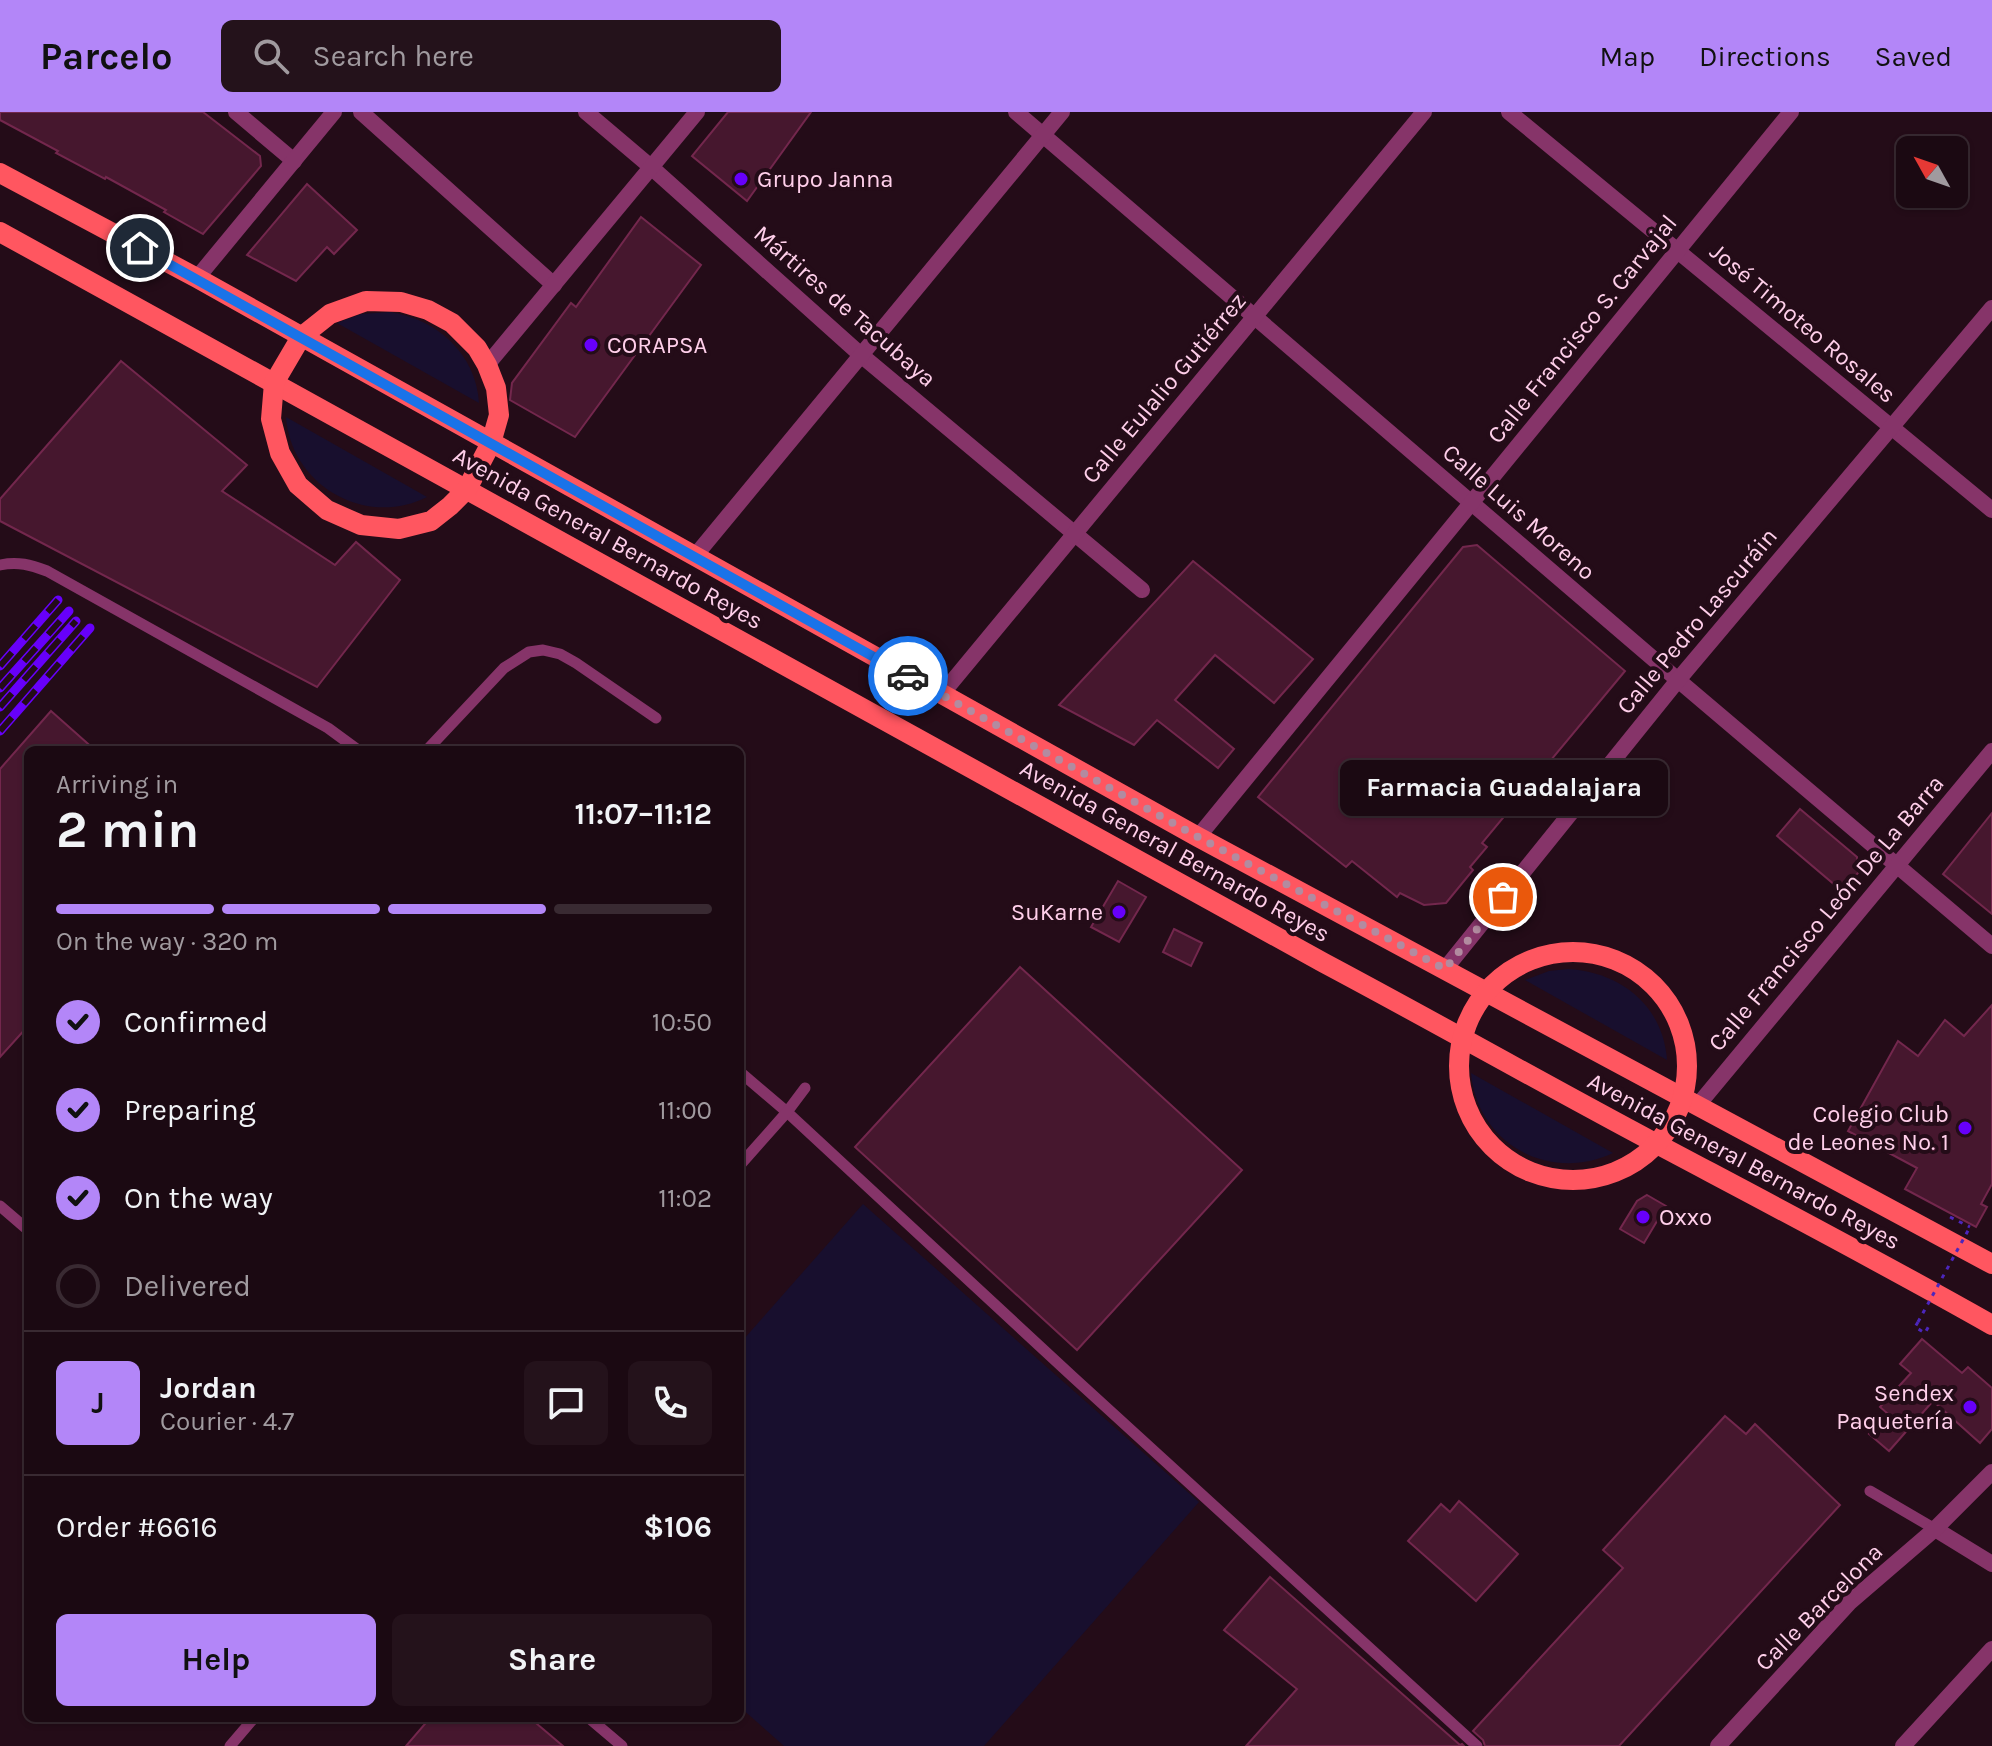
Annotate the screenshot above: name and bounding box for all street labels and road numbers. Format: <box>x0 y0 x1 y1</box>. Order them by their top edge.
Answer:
street label: Calle Francisco S. Carvajal <box>1481 209 1683 449</box>
street label: Mártires de Tacubaya <box>748 219 942 393</box>
street label: José Timoteo Rosales <box>1705 237 1901 409</box>
street label: Calle Eulalio Gutiérrez <box>1076 287 1252 489</box>
street label: Calle Luis Moreno <box>1437 438 1601 586</box>
street label: Avenida General Bernardo Reyes <box>448 441 768 635</box>
street label: Calle Pedro Lascuráin <box>1611 522 1783 720</box>
street label: Avenida General Bernardo Reyes <box>1015 754 1335 948</box>
street label: Calle Francisco León De La Barra <box>1702 769 1950 1057</box>
street label: Avenida General Bernardo Reyes <box>1583 1067 1905 1255</box>
street label: Calle Barcelona <box>1750 1538 1888 1676</box>

